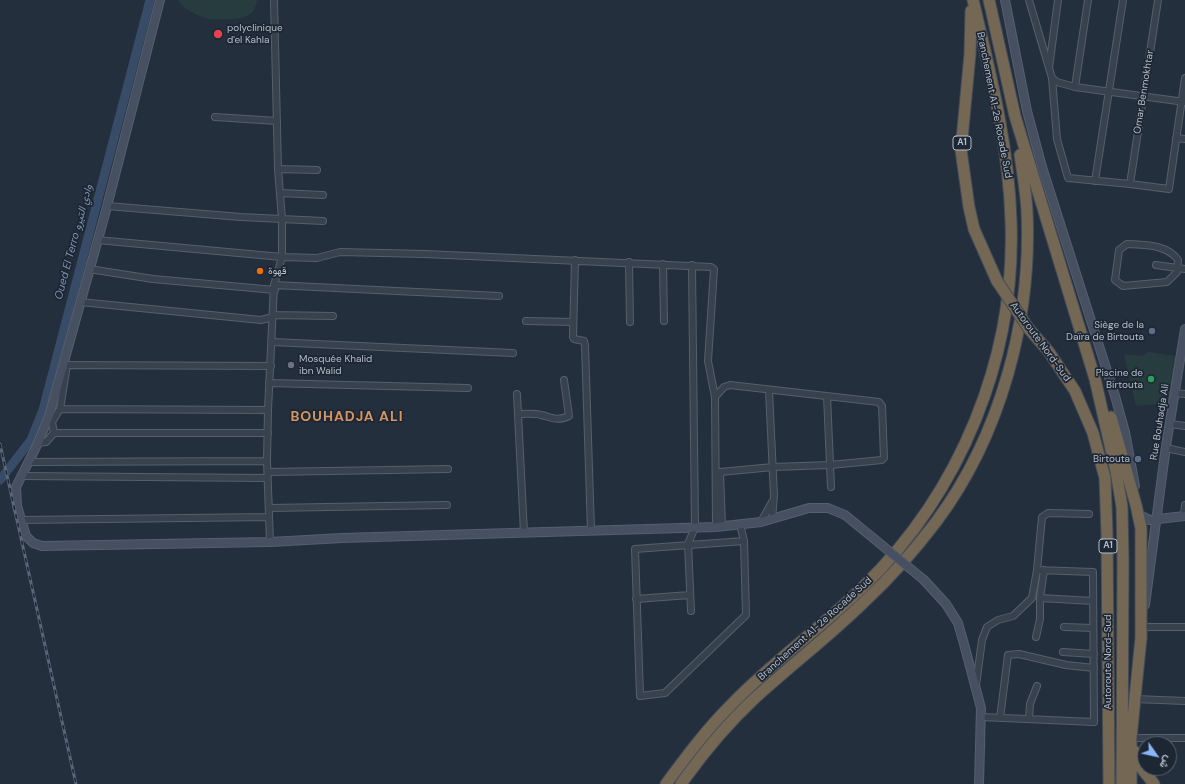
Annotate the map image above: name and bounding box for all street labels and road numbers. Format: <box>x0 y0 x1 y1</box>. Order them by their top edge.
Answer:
street label: Branchement A1-2e Rocade Sud <box>974 31 1014 179</box>
street label: Omar Benmokhtar <box>1131 49 1157 135</box>
road number: A1 <box>953 136 971 150</box>
street label: Autoroute Nord-Sud <box>1007 300 1073 384</box>
street label: Rue Bouhadja Ali <box>1148 383 1172 461</box>
road number: A1 <box>1099 539 1117 553</box>
street label: Branchement A1-2e Rocade Sud <box>756 575 874 683</box>
street label: Autoroute Nord-Sud <box>1102 614 1114 710</box>

